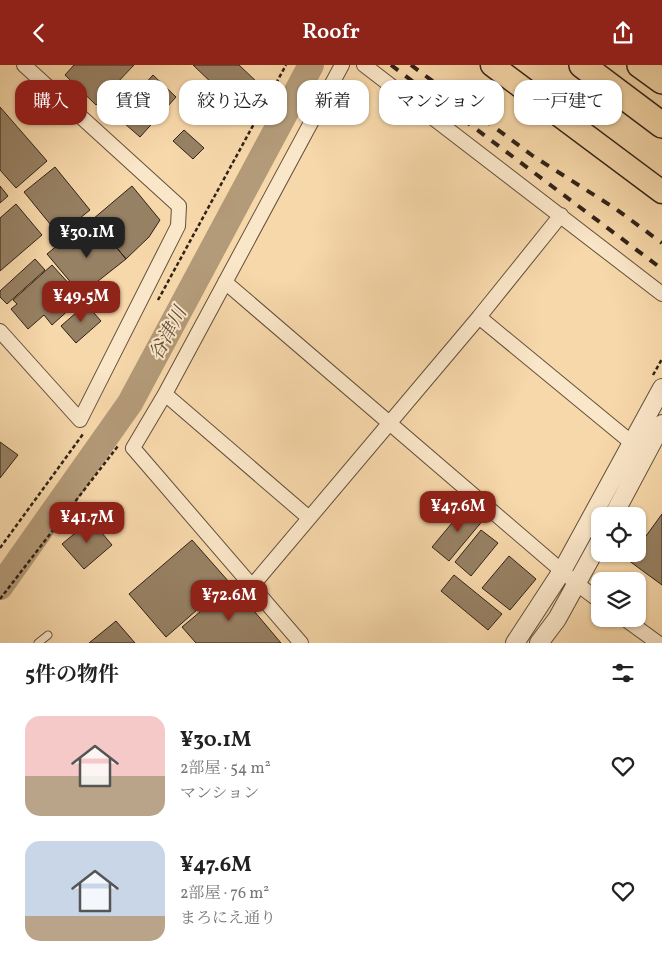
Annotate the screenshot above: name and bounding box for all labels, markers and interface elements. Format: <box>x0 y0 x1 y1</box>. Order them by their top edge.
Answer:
text: Roofr <box>302 17 360 48</box>
icon: back <box>25 19 53 47</box>
icon: share <box>609 19 637 47</box>
chip: 購入 <box>15 80 87 125</box>
chip: 賃貸 <box>97 80 169 125</box>
chip: 絞り込み <box>179 80 287 125</box>
chip: 新着 <box>297 80 369 125</box>
chip: マンション <box>379 80 504 125</box>
chip: 一戸建て <box>514 80 622 125</box>
pin: ¥30.1M <box>46 217 128 259</box>
text: ¥30.1M <box>60 222 114 244</box>
pin: ¥49.5M <box>40 281 122 323</box>
text: ¥49.5M <box>53 286 109 308</box>
water label: 谷津川 <box>144 301 195 365</box>
pin: ¥47.6M <box>417 491 499 533</box>
text: ¥47.6M <box>431 496 485 518</box>
pin: ¥41.7M <box>46 501 128 544</box>
text: ¥41.7M <box>60 507 114 529</box>
map controls <box>591 507 646 627</box>
button: locate <box>591 507 646 562</box>
button: layers <box>591 572 646 627</box>
pin: ¥72.6M <box>188 579 270 622</box>
text: ¥72.6M <box>202 585 256 607</box>
icon: filters <box>609 659 637 687</box>
text: 5件の物件 <box>25 661 119 690</box>
text: ¥30.1M <box>180 726 251 755</box>
icon: home <box>65 736 125 796</box>
icon: heart <box>609 752 637 780</box>
text: 2部屋 · 54 m² <box>180 758 271 780</box>
text: マンション <box>180 783 259 805</box>
text: ¥47.6M <box>180 851 252 880</box>
icon: home <box>65 861 125 921</box>
icon: heart <box>609 877 637 905</box>
text: 2部屋 · 76 m² <box>180 883 269 905</box>
text: まろにえ通り <box>180 908 276 930</box>

